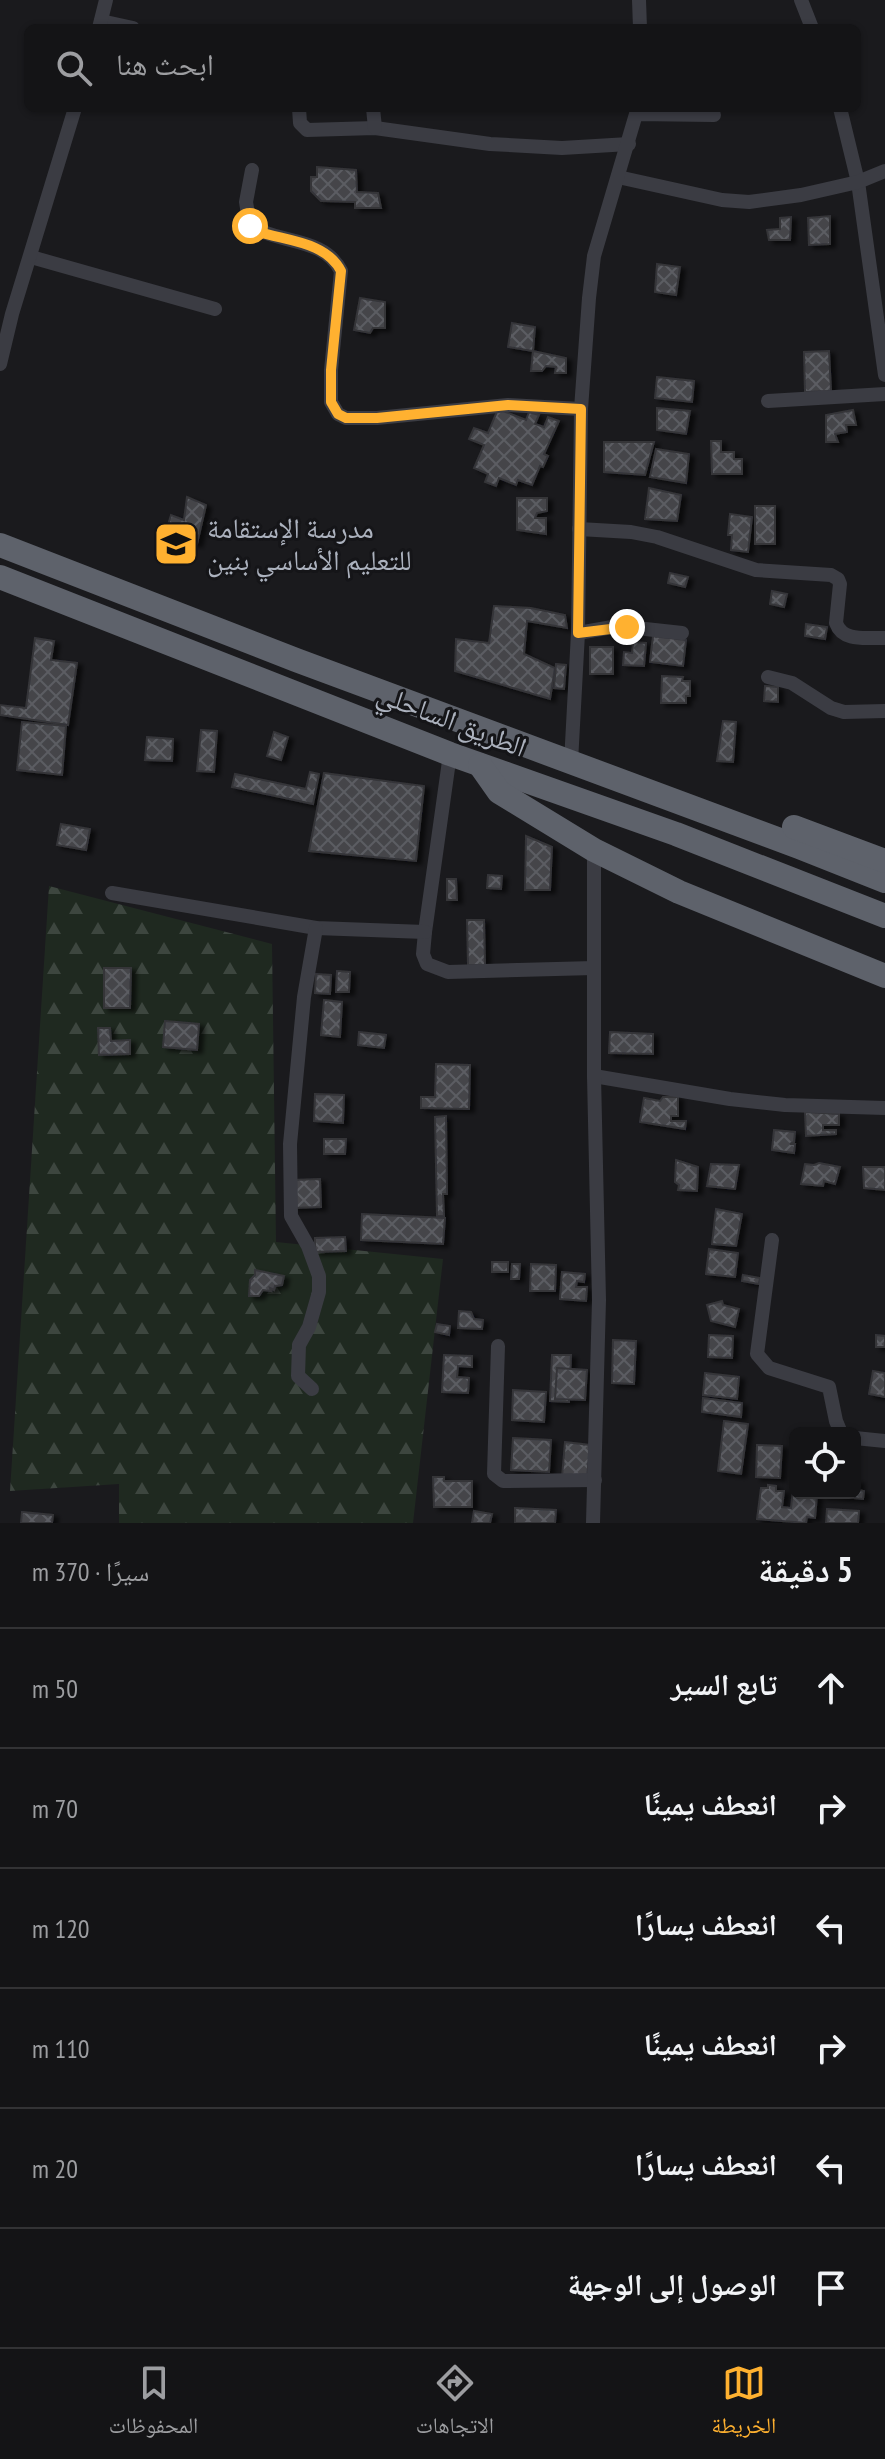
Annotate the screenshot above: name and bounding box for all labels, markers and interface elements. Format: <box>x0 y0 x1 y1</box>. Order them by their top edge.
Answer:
search box <box>24 24 861 112</box>
text: ابحث هنا <box>116 44 214 83</box>
icon: search <box>52 46 96 90</box>
route start <box>232 208 268 244</box>
place label: مدرسة اﻹستقامة للتعليم اﻷساسي بنين <box>207 509 412 583</box>
school or university icon: مدرسة اﻹستقامة للتعليم اﻷساسي بنين <box>152 520 200 568</box>
route end <box>609 609 645 645</box>
street label: الطريق الساحلي <box>370 674 532 770</box>
map controls <box>789 1427 861 1499</box>
button: locate <box>789 1427 861 1499</box>
text: 5 دقيقة <box>758 1547 853 1591</box>
text: سيرًا · 370 m <box>32 1555 149 1588</box>
text: تابع السير <box>671 1664 777 1703</box>
icon: ahead <box>809 1666 853 1710</box>
text: 50 m <box>32 1672 78 1705</box>
text: انعطف يمينًا <box>644 1784 777 1823</box>
icon: right <box>809 1786 853 1830</box>
text: 70 m <box>32 1792 78 1825</box>
text: انعطف يسارًا <box>635 1904 777 1943</box>
icon: left <box>809 1906 853 1950</box>
text: 120 m <box>32 1912 90 1945</box>
text: انعطف يمينًا <box>644 2024 777 2063</box>
icon: right <box>809 2026 853 2070</box>
text: 110 m <box>32 2032 90 2065</box>
text: انعطف يسارًا <box>635 2144 777 2183</box>
icon: left <box>809 2146 853 2190</box>
text: 20 m <box>32 2152 78 2185</box>
text: الوصول إلى الوجهة <box>567 2264 777 2303</box>
icon: arrive <box>809 2266 853 2310</box>
tab: المحفوظات <box>109 2361 198 2447</box>
tab: الاتجاهات <box>416 2361 494 2447</box>
tab: الخريطة <box>711 2361 776 2447</box>

